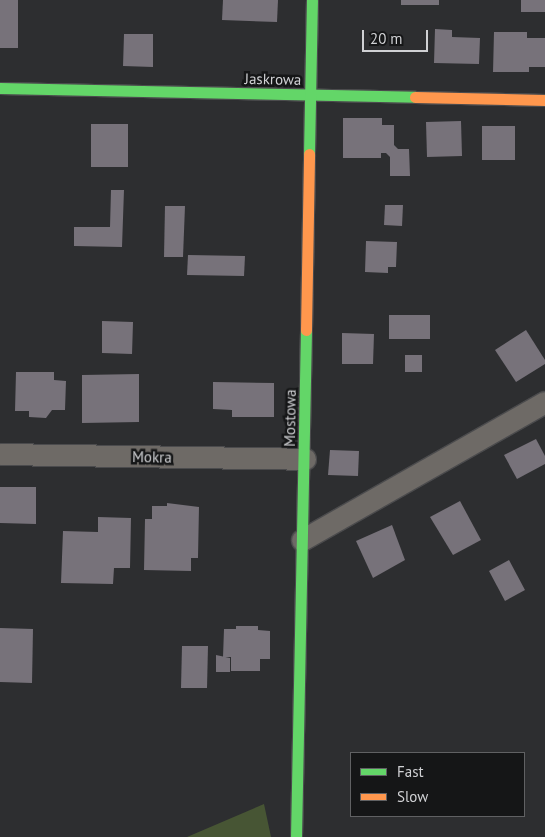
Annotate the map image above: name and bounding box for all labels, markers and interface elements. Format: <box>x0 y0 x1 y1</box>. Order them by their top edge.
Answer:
scale bar <box>365 20 431 52</box>
text: 20 m <box>370 29 403 48</box>
street label: Jaskrowa <box>244 70 302 88</box>
street label: Mostowa <box>280 389 300 447</box>
street label: Mokra <box>132 448 172 466</box>
legend <box>350 752 525 817</box>
text: Fast <box>397 762 424 781</box>
text: Slow <box>397 787 428 806</box>

